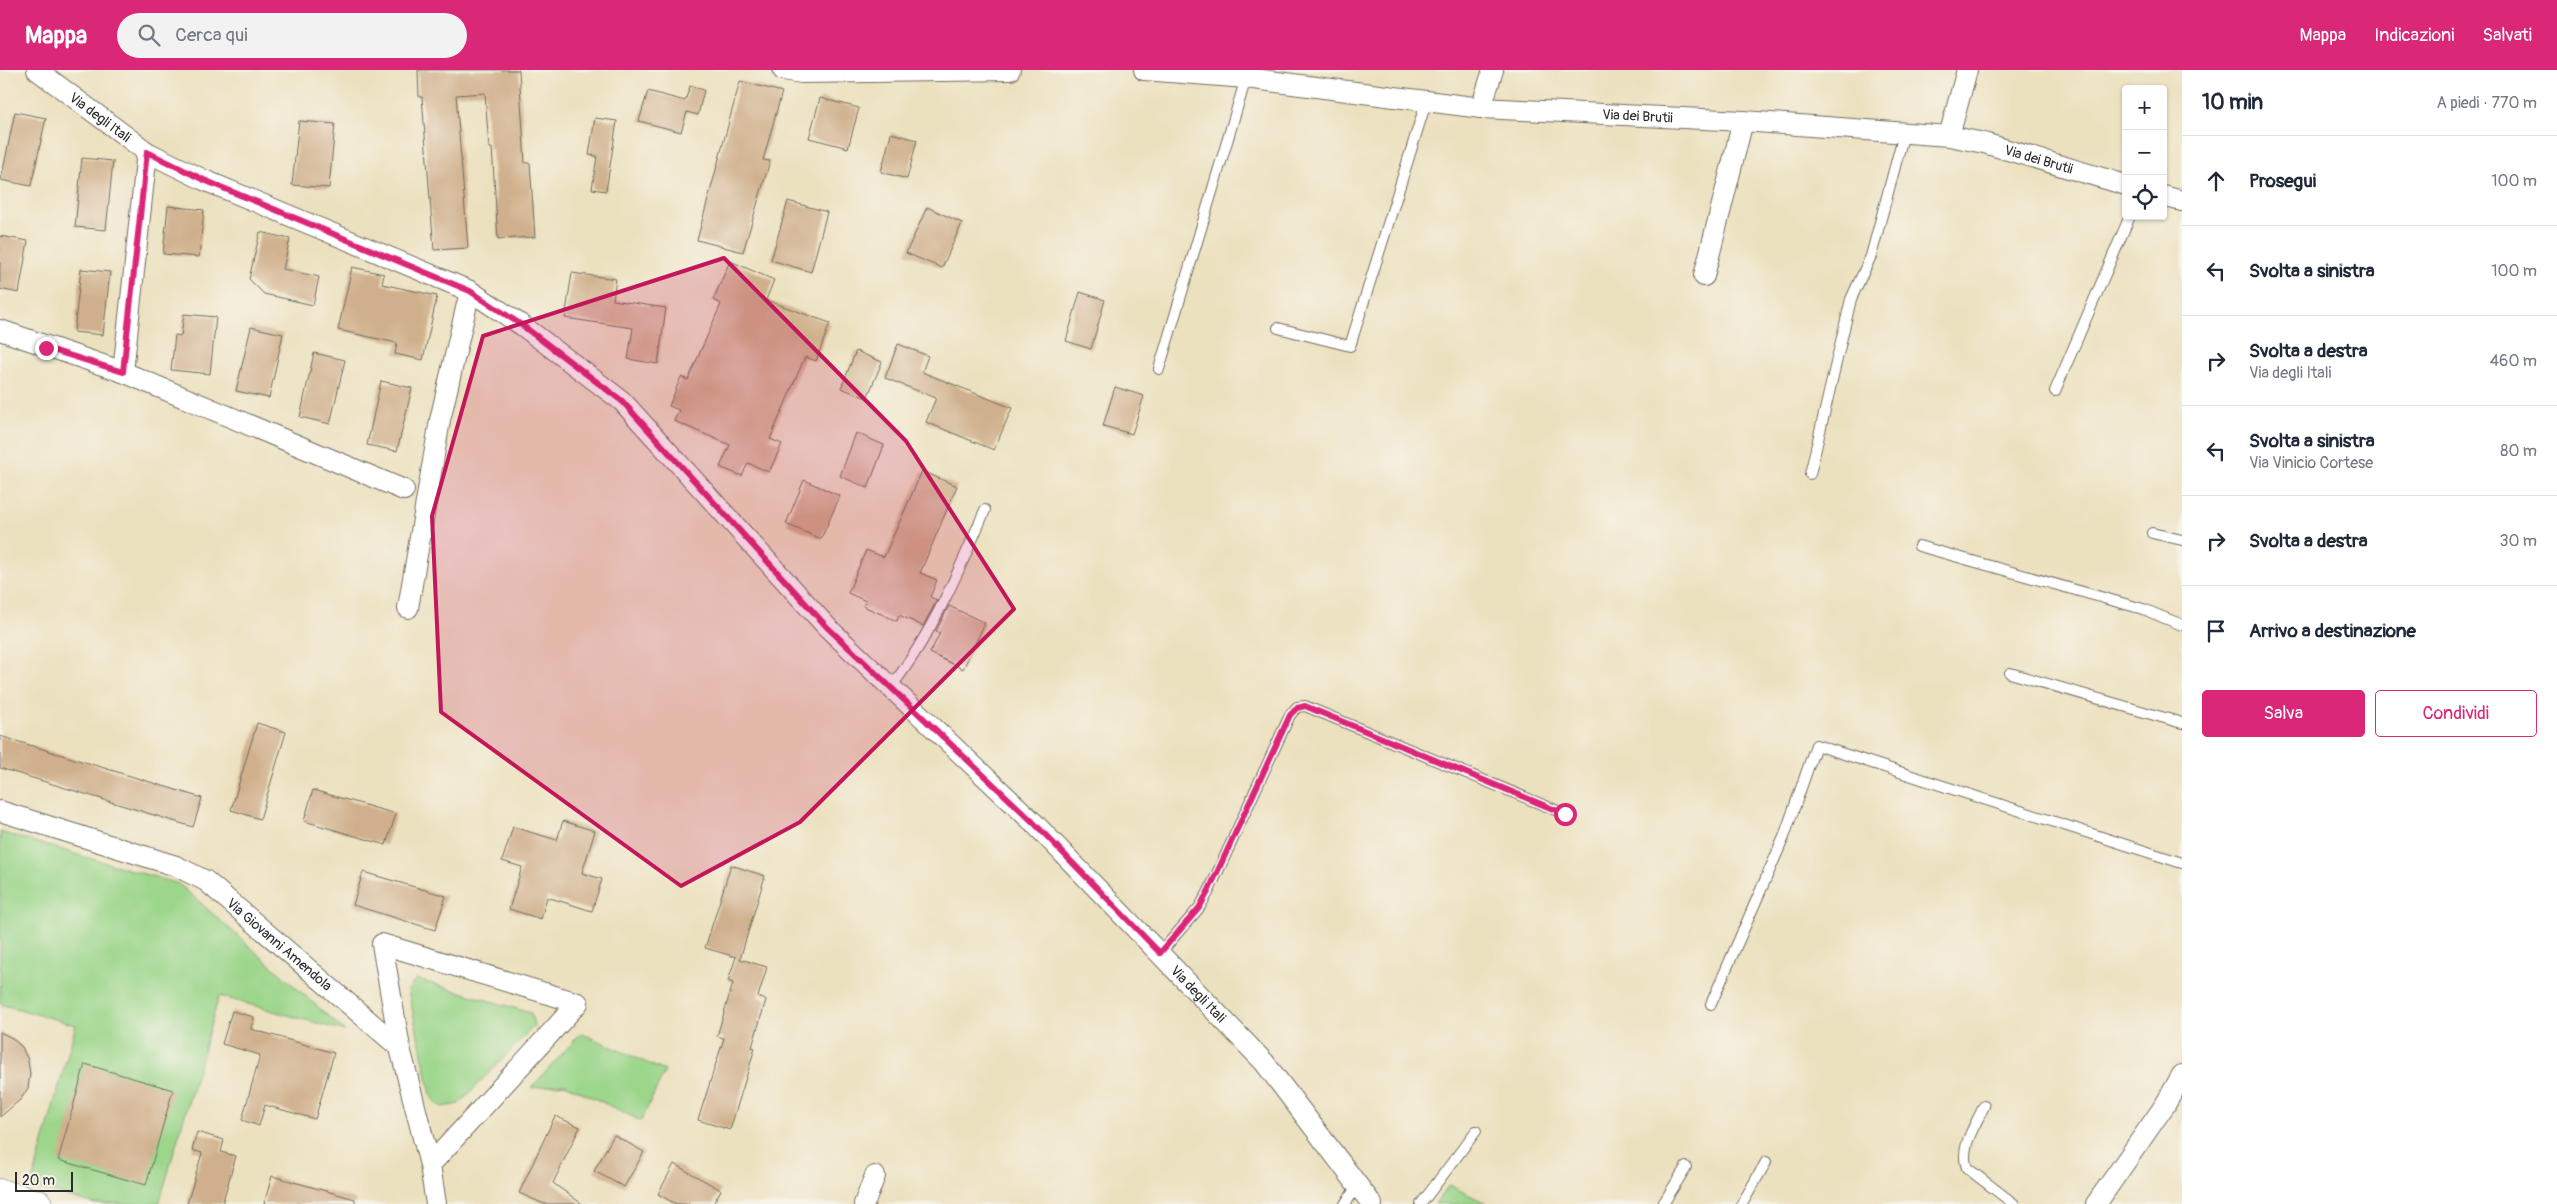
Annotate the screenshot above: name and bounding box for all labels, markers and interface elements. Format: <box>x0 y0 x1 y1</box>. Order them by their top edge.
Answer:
search box <box>117 13 467 58</box>
text: Mappa <box>25 21 87 50</box>
icon: search <box>135 21 163 49</box>
text: Cerca qui <box>175 23 248 47</box>
text: Mappa <box>2299 24 2346 47</box>
text: Indicazioni <box>2374 24 2454 47</box>
text: Salvati <box>2482 24 2532 47</box>
map controls <box>2122 85 2167 220</box>
button: + <box>2122 85 2167 130</box>
street label: Via degli Itali <box>66 89 135 146</box>
text: 10 min <box>2202 89 2263 116</box>
text: A piedi · 770 m <box>2437 93 2537 113</box>
street label: Via dei Brutii <box>1602 106 1674 126</box>
button: − <box>2122 130 2167 175</box>
street label: Via dei Brutii <box>2003 141 2076 178</box>
icon: ahead <box>2202 167 2230 195</box>
text: Prosegui <box>2249 169 2316 193</box>
text: 100 m <box>2491 171 2537 191</box>
button: locate <box>2122 175 2167 220</box>
icon: left <box>2202 257 2230 285</box>
text: Svolta a sinistra <box>2249 259 2375 283</box>
text: 100 m <box>2491 261 2537 281</box>
route end <box>35 337 58 360</box>
text: Svolta a destra <box>2249 339 2368 363</box>
icon: right <box>2202 347 2230 375</box>
text: 460 m <box>2490 351 2537 371</box>
text: Via degli Itali <box>2249 363 2331 383</box>
text: Svolta a sinistra <box>2249 429 2375 453</box>
icon: left <box>2202 437 2230 465</box>
text: 80 m <box>2500 441 2537 461</box>
text: Via Vinicio Cortese <box>2249 453 2373 473</box>
icon: right <box>2202 527 2230 555</box>
text: Svolta a destra <box>2249 529 2368 553</box>
text: 30 m <box>2499 531 2537 551</box>
icon: arrive <box>2202 617 2230 645</box>
text: Arrivo a destinazione <box>2249 619 2416 643</box>
button: Salva <box>2202 690 2365 737</box>
button: Condividi <box>2375 690 2537 737</box>
route start <box>1554 803 1577 826</box>
street label: Via Giovanni Amendola <box>223 894 336 994</box>
street label: Via degli Itali <box>1167 962 1230 1026</box>
scale bar <box>15 1169 72 1192</box>
text: 20 m <box>22 1172 55 1189</box>

